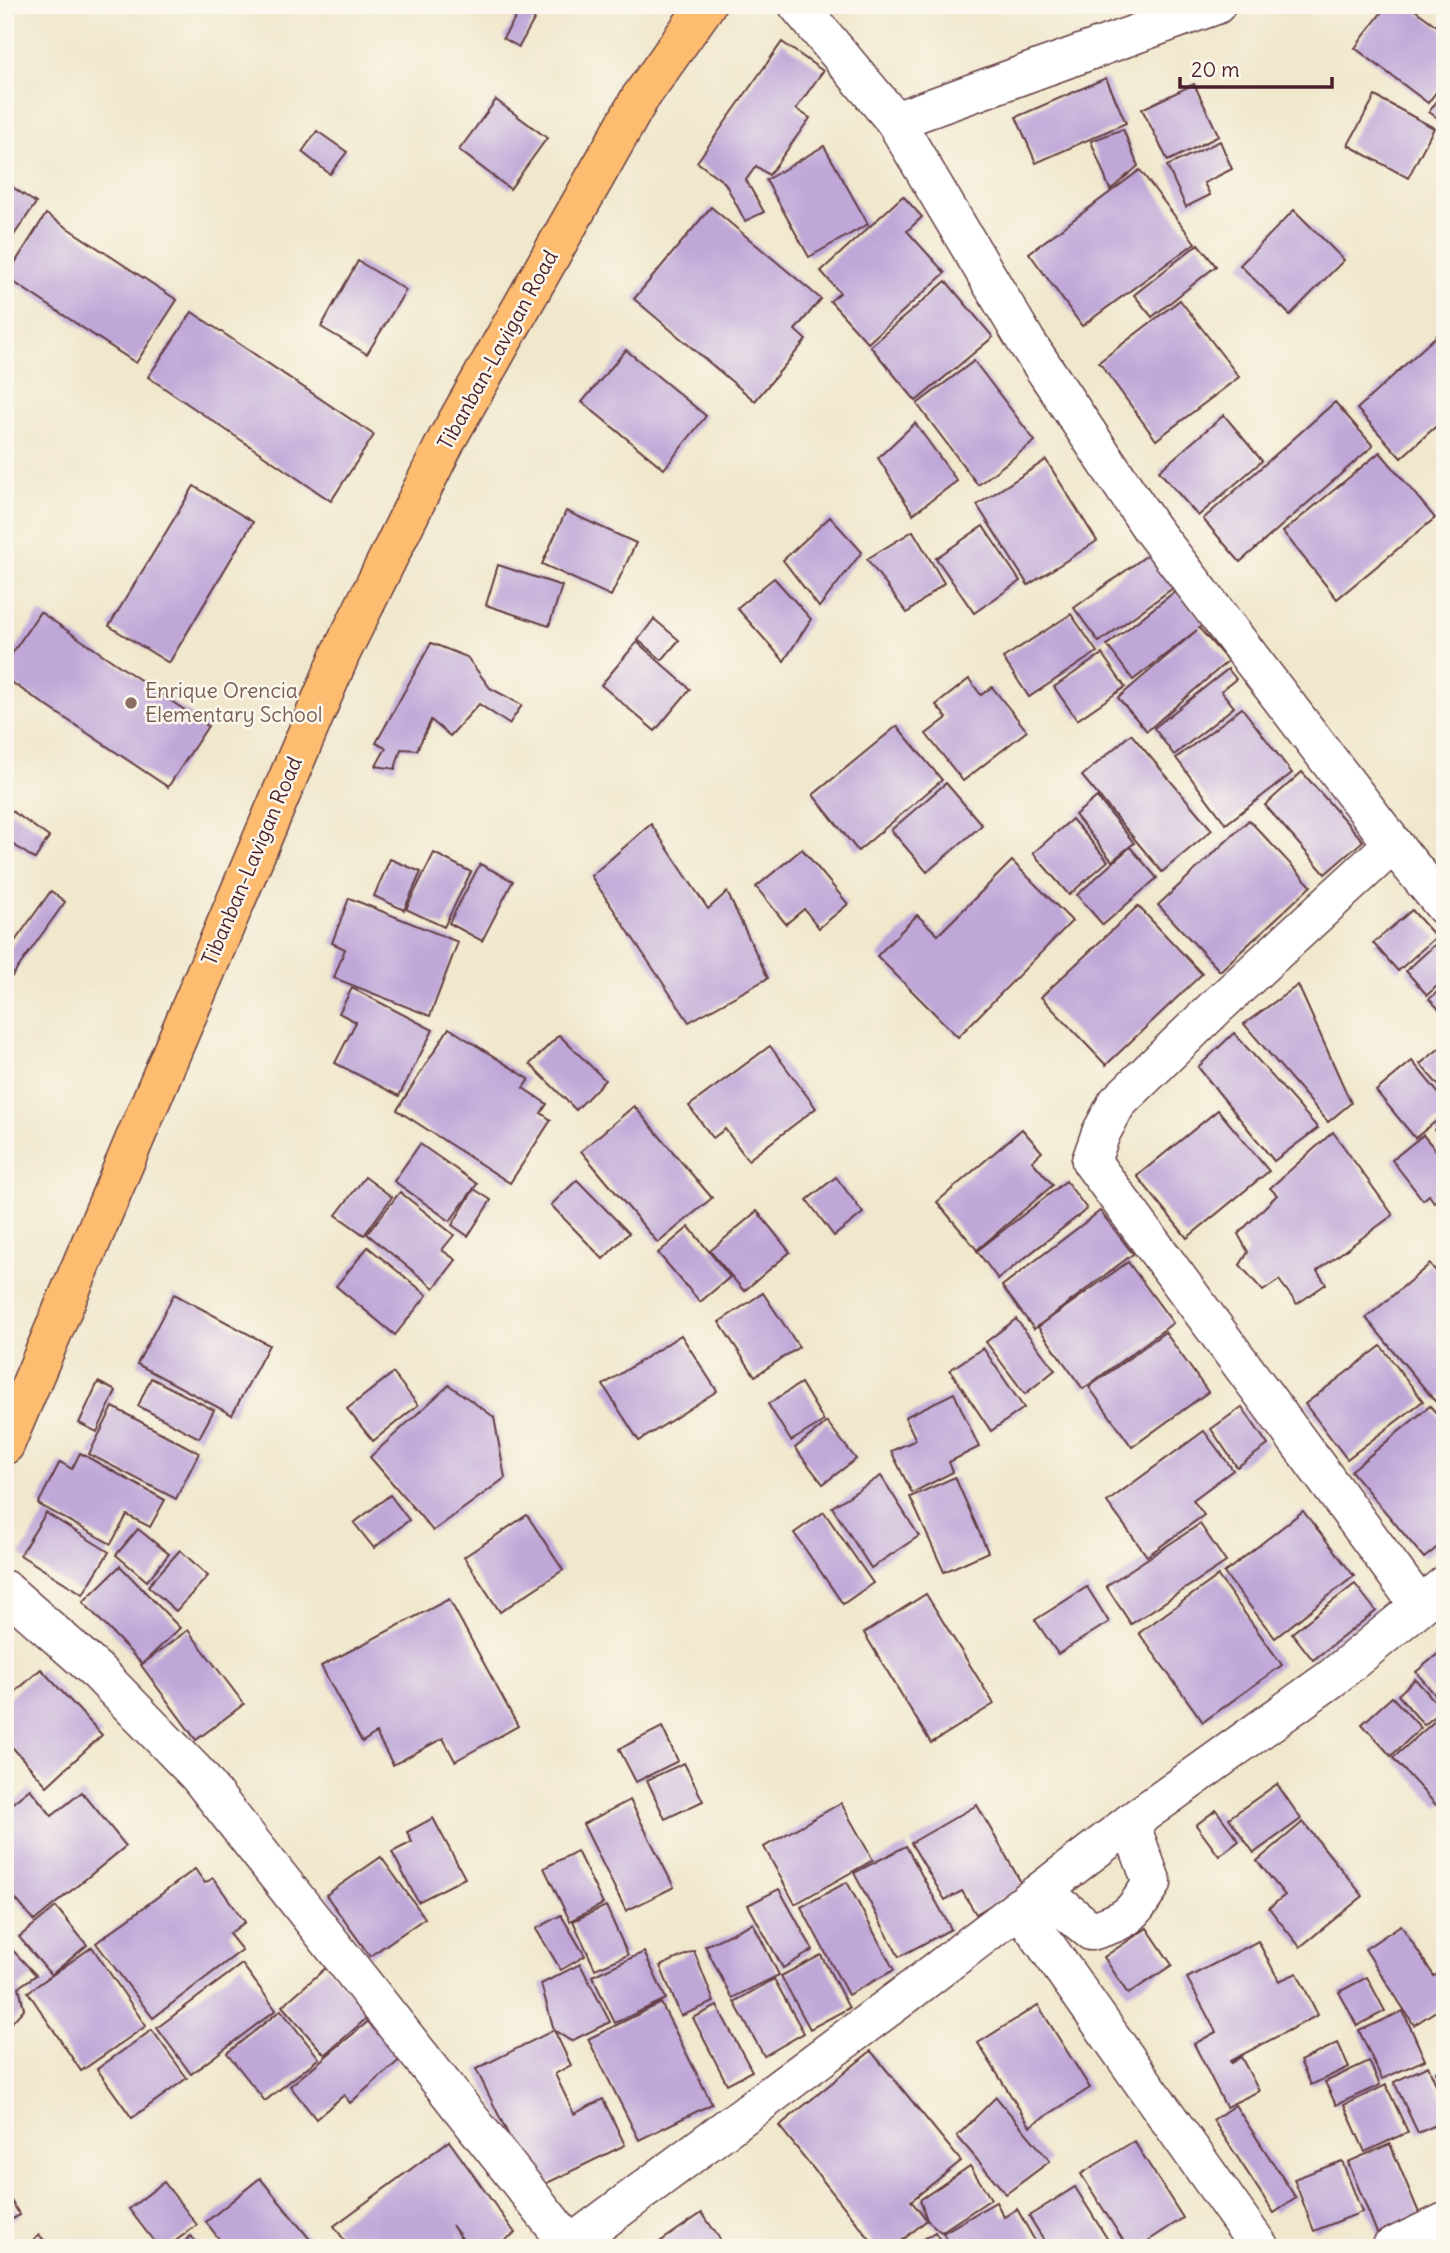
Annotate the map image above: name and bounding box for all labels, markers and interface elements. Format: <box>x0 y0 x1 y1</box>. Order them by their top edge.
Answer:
scale bar <box>1180 46 1333 90</box>
text: 20 m <box>1191 56 1240 83</box>
street label: Tibanban-Lavigan Road <box>431 245 564 454</box>
place label: Enrique Orencia Elementary School <box>145 677 322 728</box>
marker: Enrique Orencia Elementary School <box>123 695 139 711</box>
street label: Tibanban-Lavigan Road <box>195 752 308 969</box>

